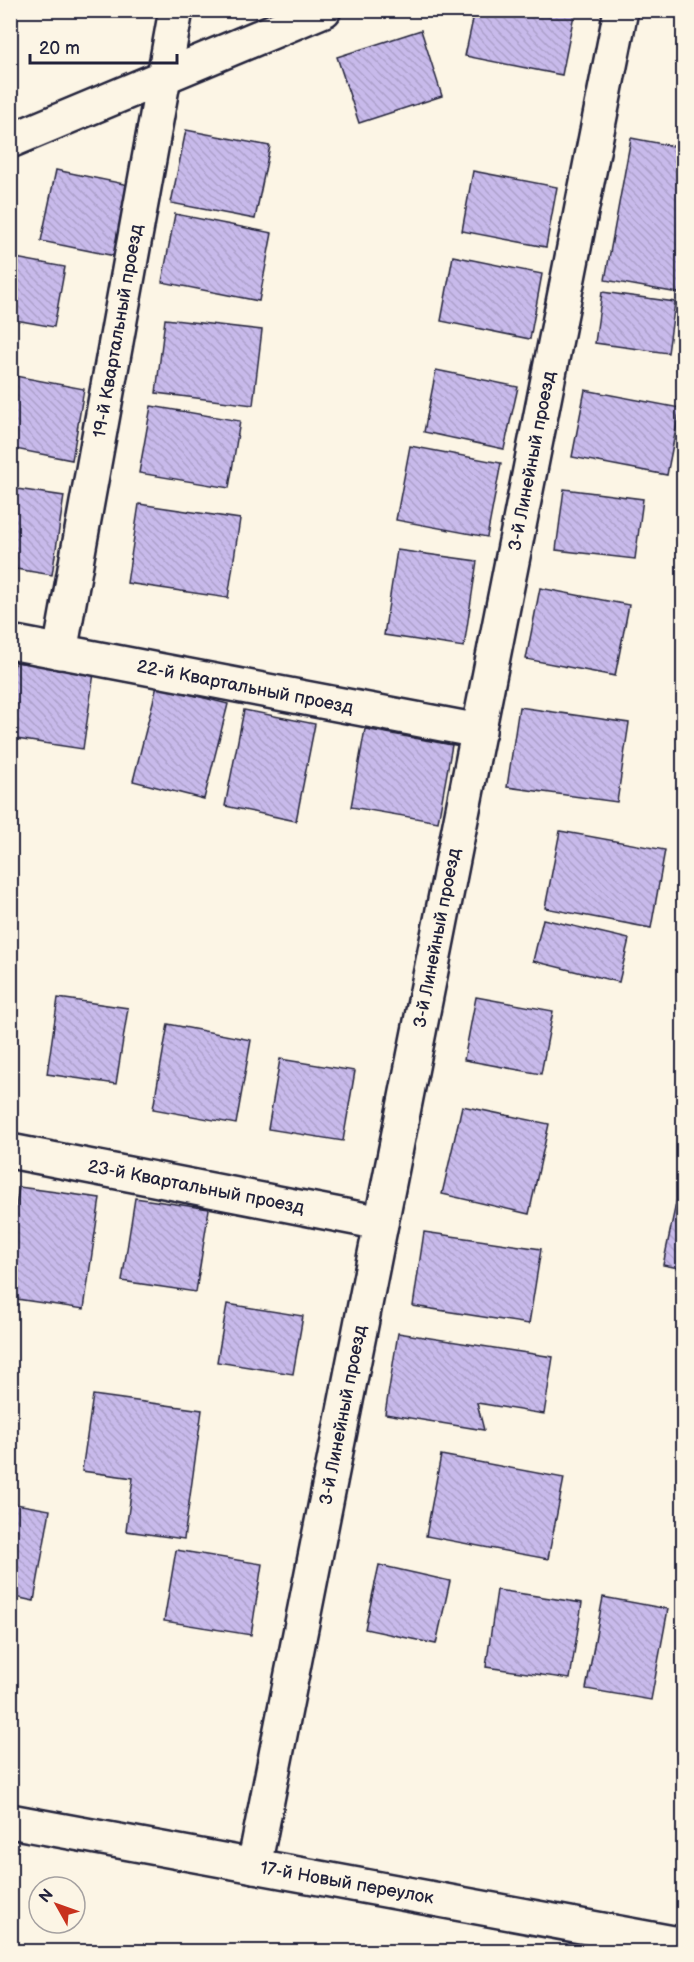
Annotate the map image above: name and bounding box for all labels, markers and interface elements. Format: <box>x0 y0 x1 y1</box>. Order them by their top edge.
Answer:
scale bar <box>30 27 177 65</box>
text: 20 m <box>39 38 80 59</box>
street label: 19-й Квартальный проезд <box>89 223 147 439</box>
street label: 3-й Линейный проезд <box>504 369 560 553</box>
street label: 22-й Квартальный проезд <box>135 656 355 718</box>
street label: 3-й Линейный проезд <box>409 846 465 1030</box>
street label: 23-й Квартальный проезд <box>86 1156 306 1218</box>
street label: 3-й Линейный проезд <box>315 1323 371 1507</box>
street label: 17-й Новый переулок <box>259 1857 436 1909</box>
north arrow <box>27 1875 87 1935</box>
text: N <box>36 1886 58 1907</box>

